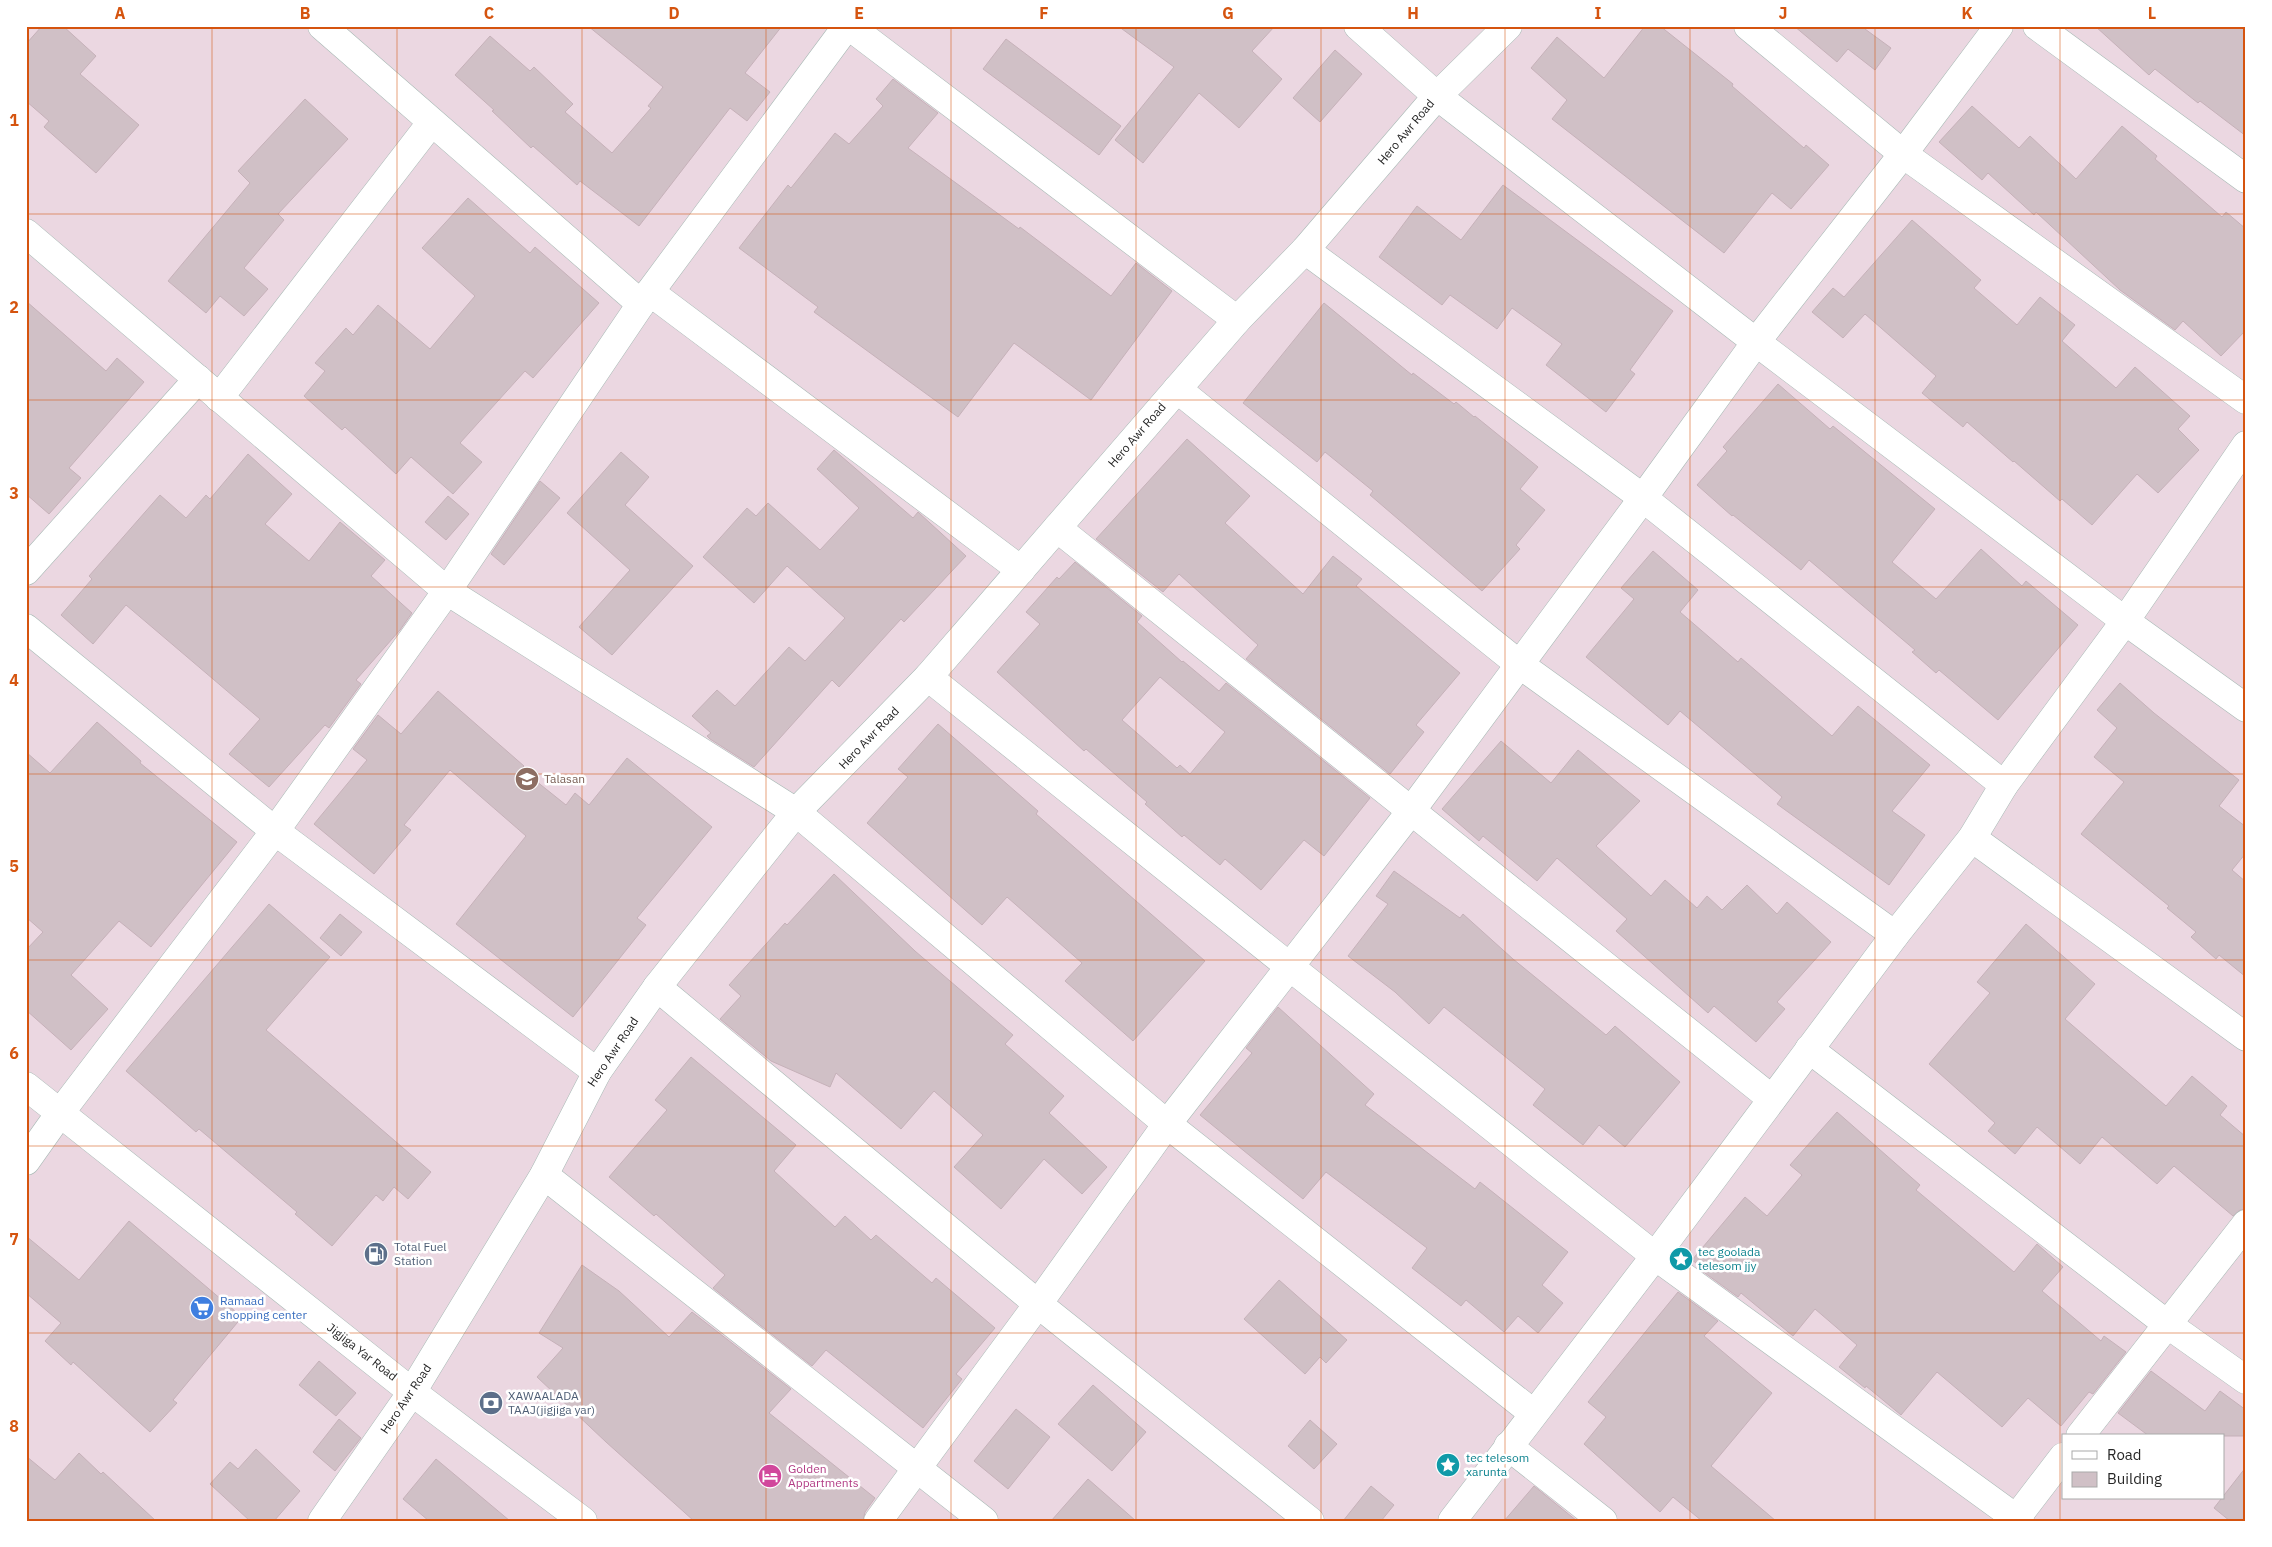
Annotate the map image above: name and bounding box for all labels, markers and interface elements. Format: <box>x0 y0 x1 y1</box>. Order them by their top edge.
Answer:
text: A <box>115 3 126 23</box>
text: B <box>300 3 311 23</box>
text: C <box>484 3 494 23</box>
text: D <box>668 3 680 23</box>
text: E <box>854 3 864 23</box>
text: F <box>1039 3 1049 23</box>
text: G <box>1222 3 1234 23</box>
text: H <box>1407 3 1419 23</box>
text: I <box>1595 3 1602 23</box>
text: J <box>1779 3 1787 23</box>
text: K <box>1961 3 1973 23</box>
text: L <box>2148 3 2156 23</box>
street label: Hero Awr Road <box>1374 96 1437 167</box>
text: 1 <box>9 110 19 130</box>
text: 2 <box>9 297 19 317</box>
street label: Hero Awr Road <box>1105 399 1169 470</box>
text: 3 <box>9 483 19 503</box>
text: 4 <box>9 670 19 690</box>
street label: Hero Awr Road <box>835 703 902 772</box>
school or university icon: Talasan <box>514 766 540 792</box>
place label: Talasan <box>544 771 585 786</box>
text: 5 <box>9 856 19 876</box>
street label: Hero Awr Road <box>584 1014 641 1089</box>
text: 6 <box>9 1043 19 1063</box>
text: 7 <box>9 1229 19 1249</box>
place label: Total Fuel Station <box>394 1239 447 1268</box>
fuel station icon: Total Fuel Station <box>363 1241 389 1267</box>
place label: tec goolada telesom jjy <box>1698 1244 1761 1273</box>
place icon: tec goolada telesom jjy <box>1668 1246 1694 1272</box>
place label: Ramaad shopping center <box>220 1293 307 1322</box>
supermarket icon: Ramaad shopping center <box>189 1295 215 1321</box>
street label: Jigjiga Yar Road <box>324 1320 400 1384</box>
street label: Hero Awr Road <box>377 1361 434 1436</box>
place label: XAWAALADA TAAJ(jigjiga yar) <box>508 1388 595 1417</box>
bank icon: XAWAALADA TAAJ(jigjiga yar) <box>478 1390 504 1416</box>
text: 8 <box>9 1416 19 1436</box>
legend <box>2062 1434 2224 1500</box>
text: Road <box>2107 1445 2142 1464</box>
place label: tec telesom xarunta <box>1466 1450 1529 1479</box>
place icon: tec telesom xarunta <box>1435 1452 1461 1478</box>
place label: Golden Appartments <box>788 1461 859 1490</box>
hotel icon: Golden Appartments <box>757 1463 783 1489</box>
text: Building <box>2107 1469 2162 1488</box>

